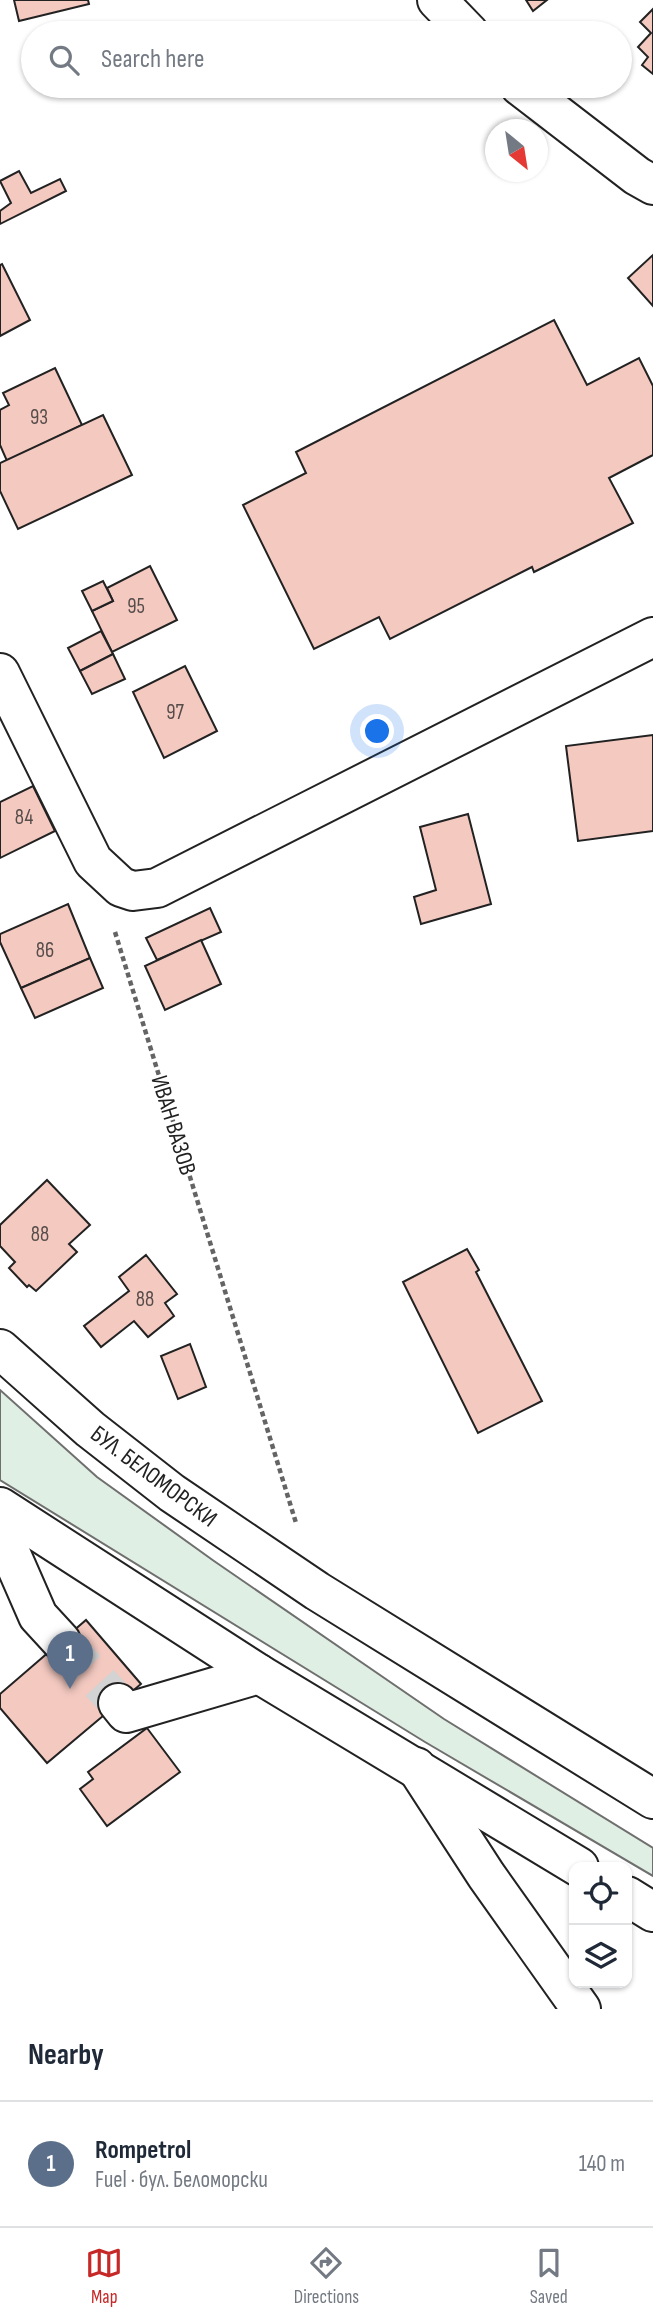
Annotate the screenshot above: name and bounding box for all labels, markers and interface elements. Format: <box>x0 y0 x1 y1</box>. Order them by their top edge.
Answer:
search box <box>21 21 632 98</box>
icon: search <box>45 41 83 79</box>
text: Search here <box>101 44 204 75</box>
north arrow <box>485 119 548 182</box>
house number: 93 <box>30 405 48 430</box>
house number: 95 <box>127 594 145 619</box>
house number: 97 <box>166 700 184 725</box>
your location <box>360 714 394 748</box>
house number: 84 <box>15 805 33 830</box>
house number: 86 <box>36 938 54 963</box>
street label: ИВАН ВАЗОВ <box>145 1072 202 1179</box>
house number: 88 <box>31 1222 49 1247</box>
house number: 88 <box>136 1287 154 1312</box>
street label: БУЛ. БЕЛОМОРСКИ <box>85 1419 223 1533</box>
pin: 1 <box>47 1631 93 1689</box>
map controls <box>569 1862 632 1988</box>
button: locate <box>569 1862 632 1925</box>
button: layers <box>569 1925 632 1988</box>
text: Nearby <box>28 2037 104 2073</box>
text: Rompetrol <box>95 2135 191 2166</box>
text: 1 <box>46 2150 56 2178</box>
text: 140 m <box>579 2150 625 2178</box>
text: Fuel · бул. Беломорски <box>95 2166 268 2194</box>
tab: Map <box>85 2244 123 2309</box>
tab: Directions <box>294 2244 359 2309</box>
tab: Saved <box>530 2244 568 2309</box>

